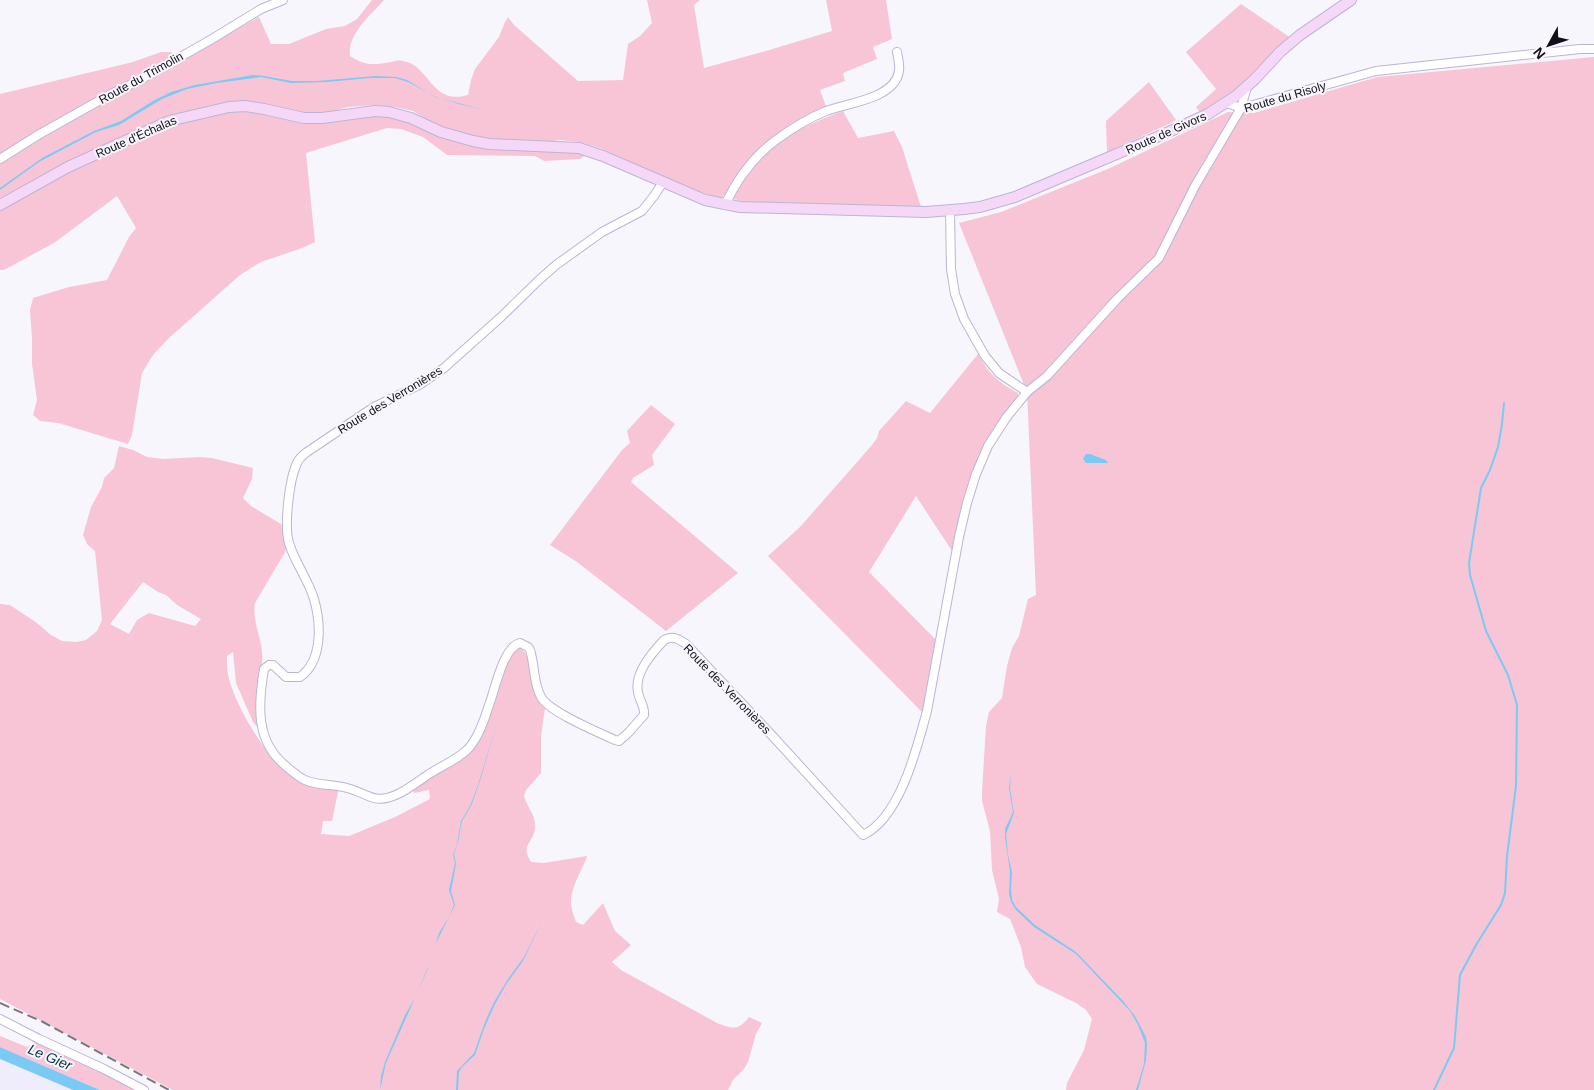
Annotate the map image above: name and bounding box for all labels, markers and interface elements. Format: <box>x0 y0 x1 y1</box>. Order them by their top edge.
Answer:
north arrow <box>1524 20 1574 70</box>
text: N <box>1530 44 1548 62</box>
street label: Route du Trimolin <box>96 49 186 107</box>
street label: Route du Risoly <box>1242 79 1328 115</box>
street label: Route de Givors <box>1124 109 1208 157</box>
street label: Route d'Échalas <box>93 112 179 161</box>
street label: Route des Verronières <box>335 363 445 437</box>
street label: Route des Verronières <box>680 641 774 737</box>
water label: Le Gier <box>26 1041 75 1074</box>

